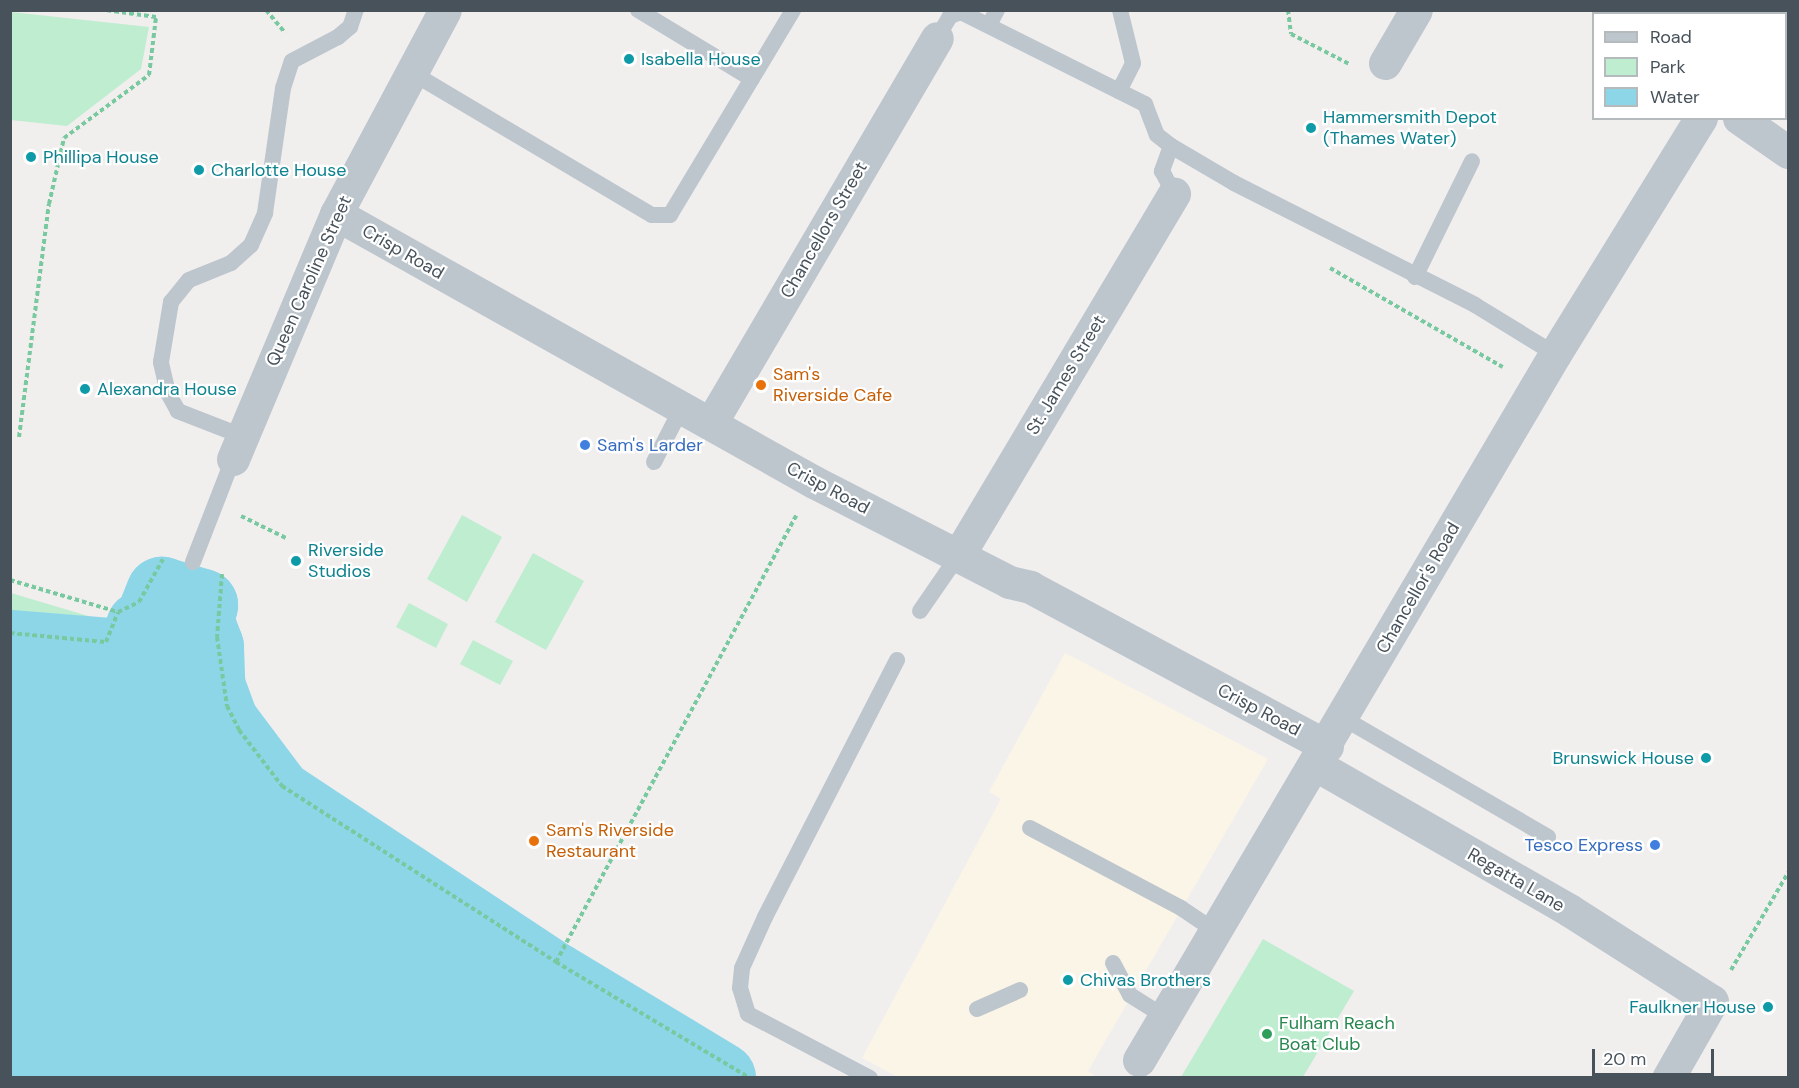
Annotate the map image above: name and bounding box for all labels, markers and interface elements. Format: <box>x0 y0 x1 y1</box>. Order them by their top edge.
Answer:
legend <box>1592 12 1787 120</box>
text: Road <box>1650 25 1692 49</box>
place label: Isabella House <box>641 48 761 70</box>
marker: Isabella House <box>622 52 636 66</box>
text: Park <box>1650 55 1686 79</box>
text: Water <box>1650 85 1700 109</box>
place label: Hammersmith Depot (Thames Water) <box>1323 107 1497 150</box>
marker: Hammersmith Depot (Thames Water) <box>1304 121 1318 135</box>
place label: Phillipa House <box>43 146 159 168</box>
marker: Phillipa House <box>24 150 38 164</box>
street label: Chancellors Street <box>776 158 872 302</box>
place label: Charlotte House <box>211 159 346 181</box>
marker: Charlotte House <box>192 163 206 177</box>
street label: Queen Caroline Street <box>262 192 356 370</box>
street label: Crisp Road <box>358 220 448 284</box>
street label: St. James Street <box>1022 311 1110 439</box>
place label: Sam's Riverside Cafe <box>773 364 892 406</box>
place label: Alexandra House <box>97 378 237 400</box>
marker: Sam's Riverside Cafe <box>754 378 768 392</box>
marker: Alexandra House <box>78 382 92 396</box>
place label: Sam's Larder <box>597 434 703 456</box>
marker: Sam's Larder <box>578 438 592 452</box>
street label: Crisp Road <box>783 457 873 519</box>
street label: Chancellor's Road <box>1372 519 1464 657</box>
place label: Riverside Studios <box>308 540 384 582</box>
marker: Riverside Studios <box>289 554 303 568</box>
street label: Crisp Road <box>1214 679 1304 741</box>
place label: Brunswick House <box>1552 747 1694 769</box>
marker: Brunswick House <box>1699 751 1713 765</box>
place label: Sam's Riverside Restaurant <box>546 820 674 862</box>
marker: Sam's Riverside Restaurant <box>527 834 541 848</box>
place label: Tesco Express <box>1525 834 1643 856</box>
marker: Tesco Express <box>1648 838 1662 852</box>
street label: Regatta Lane <box>1464 844 1568 916</box>
place label: Chivas Brothers <box>1080 969 1211 991</box>
marker: Chivas Brothers <box>1061 973 1075 987</box>
place label: Faulkner House <box>1629 996 1756 1018</box>
marker: Faulkner House <box>1761 1000 1775 1014</box>
place label: Fulham Reach Boat Club <box>1279 1013 1395 1056</box>
marker: Fulham Reach Boat Club <box>1260 1027 1274 1041</box>
scale bar <box>1595 1037 1716 1075</box>
text: 20 m <box>1603 1047 1646 1071</box>

